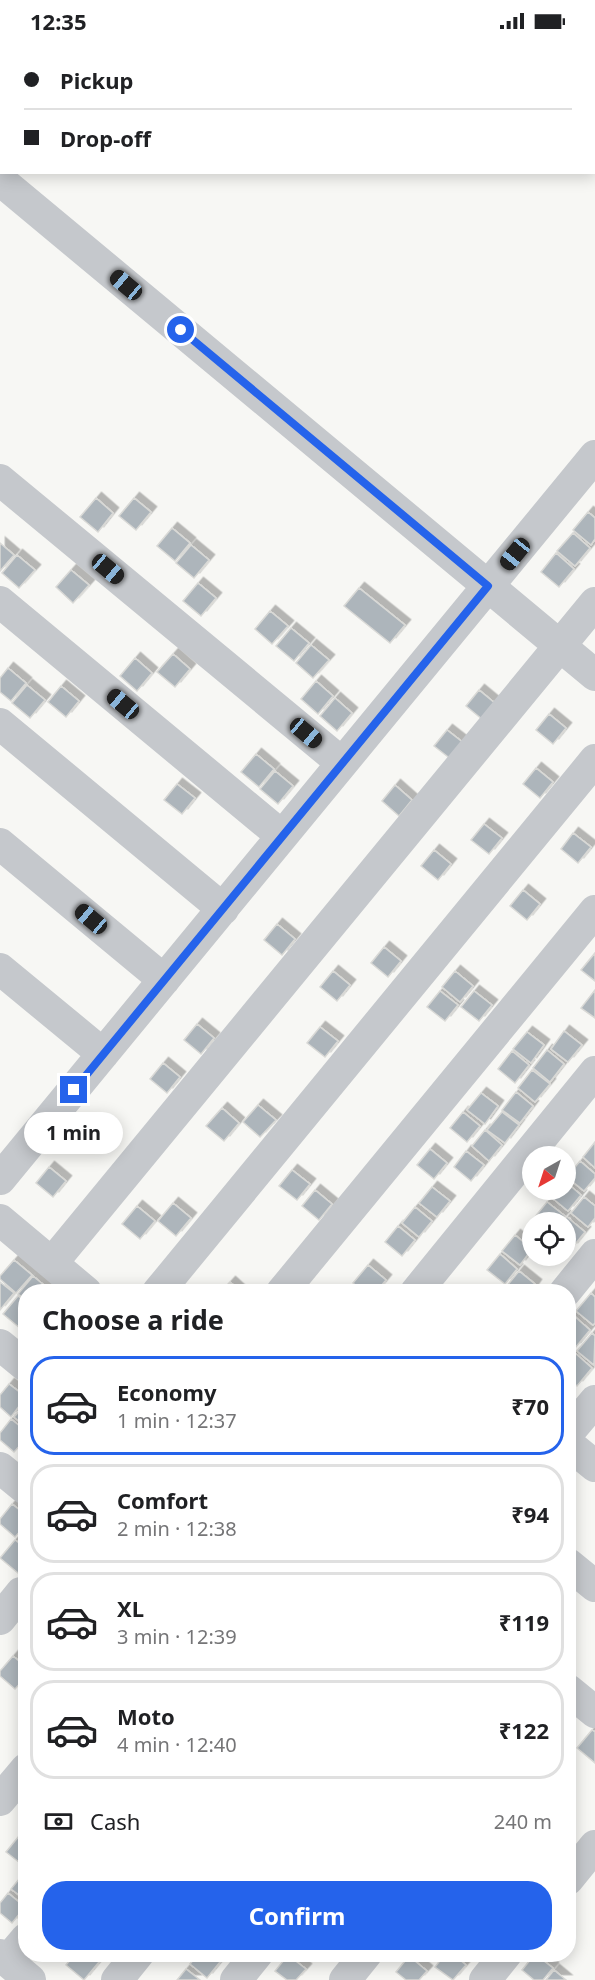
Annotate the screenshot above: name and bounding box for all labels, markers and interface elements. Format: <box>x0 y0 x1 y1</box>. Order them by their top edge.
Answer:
text: 12:35 <box>30 6 87 36</box>
text: Pickup <box>60 65 133 95</box>
text: Drop-off <box>60 123 151 153</box>
car <box>106 267 146 303</box>
route start <box>167 316 194 343</box>
car <box>497 534 533 574</box>
car <box>88 551 128 587</box>
car <box>103 686 143 722</box>
car <box>286 715 326 751</box>
car <box>71 901 111 937</box>
route end <box>60 1076 87 1103</box>
callout: 1 min <box>25 1111 124 1153</box>
text: 1 min <box>46 1119 101 1146</box>
north arrow <box>522 1146 576 1200</box>
map controls <box>522 1146 576 1266</box>
button: locate <box>522 1212 576 1266</box>
text: Choose a ride <box>42 1301 224 1338</box>
text: Economy <box>117 1377 216 1407</box>
icon: car <box>45 1379 99 1433</box>
text: ₹70 <box>511 1391 549 1421</box>
text: 1 min · 12:37 <box>117 1407 237 1434</box>
text: Comfort <box>117 1485 208 1515</box>
icon: car <box>45 1487 99 1541</box>
text: ₹94 <box>511 1499 549 1529</box>
text: 2 min · 12:38 <box>117 1515 237 1542</box>
text: XL <box>117 1593 144 1623</box>
icon: car <box>45 1595 99 1649</box>
text: ₹119 <box>499 1607 549 1637</box>
text: 3 min · 12:39 <box>117 1623 237 1650</box>
text: Moto <box>117 1701 175 1731</box>
icon: car <box>45 1703 99 1757</box>
text: ₹122 <box>499 1715 549 1745</box>
text: 4 min · 12:40 <box>117 1731 237 1758</box>
icon: cash <box>42 1805 75 1838</box>
text: Cash <box>90 1806 140 1836</box>
text: 240 m <box>494 1808 552 1835</box>
button: Confirm <box>42 1881 552 1950</box>

